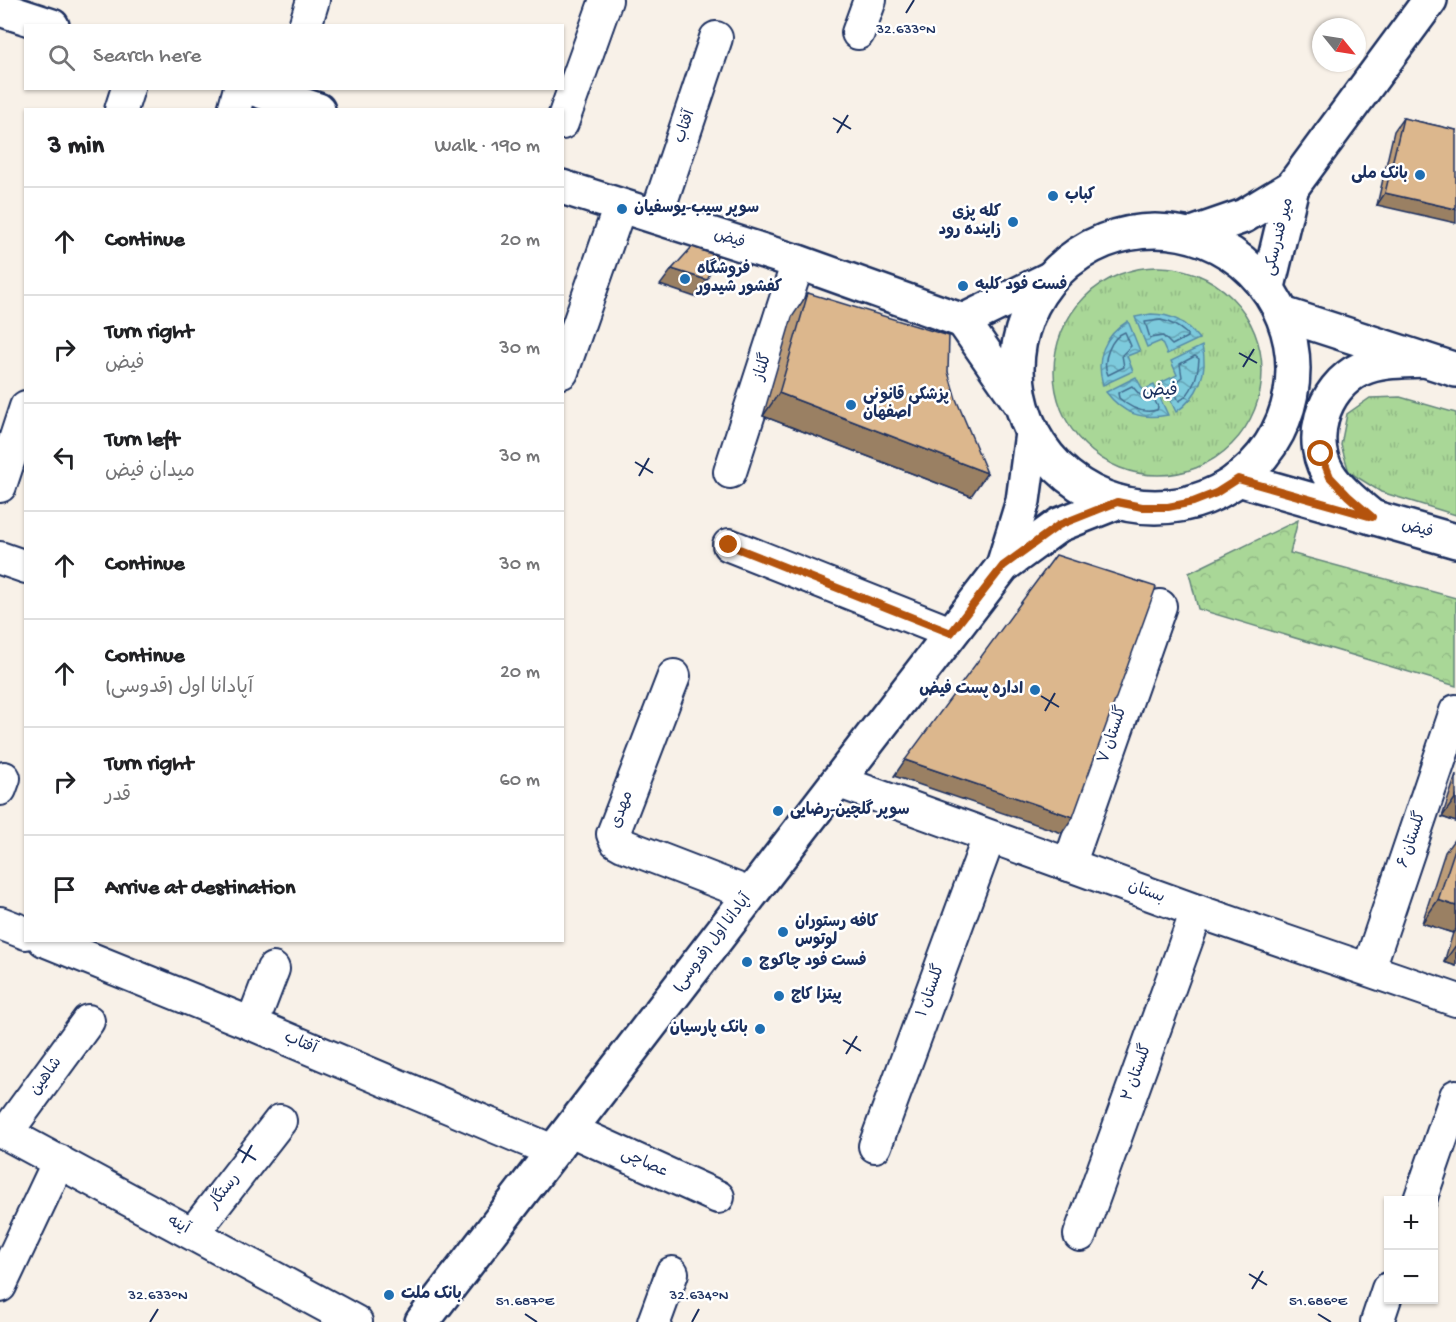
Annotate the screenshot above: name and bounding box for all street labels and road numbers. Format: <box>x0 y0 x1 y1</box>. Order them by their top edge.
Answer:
street label: آفتاب <box>671 107 701 146</box>
street label: میر فندرسکی <box>1261 196 1299 278</box>
street label: فیض <box>711 226 747 254</box>
street label: گلناز <box>747 350 777 385</box>
street label: فیض <box>1399 517 1435 543</box>
street label: گلستان ۷ <box>1092 703 1133 766</box>
street label: مهدی <box>607 789 639 831</box>
street label: گلستان ۶ <box>1392 808 1432 871</box>
street label: بستان <box>1125 878 1167 908</box>
street label: آپادانا اول (قدوسی) <box>669 890 757 997</box>
street label: گلستان ۱ <box>911 961 950 1020</box>
street label: آفتاب <box>281 1028 321 1060</box>
street label: گلستان ۲ <box>1116 1041 1157 1104</box>
street label: شاهین <box>27 1054 67 1100</box>
street label: عصاچی <box>618 1145 670 1183</box>
street label: رستگار <box>202 1169 245 1214</box>
street label: آینه <box>164 1211 194 1240</box>

